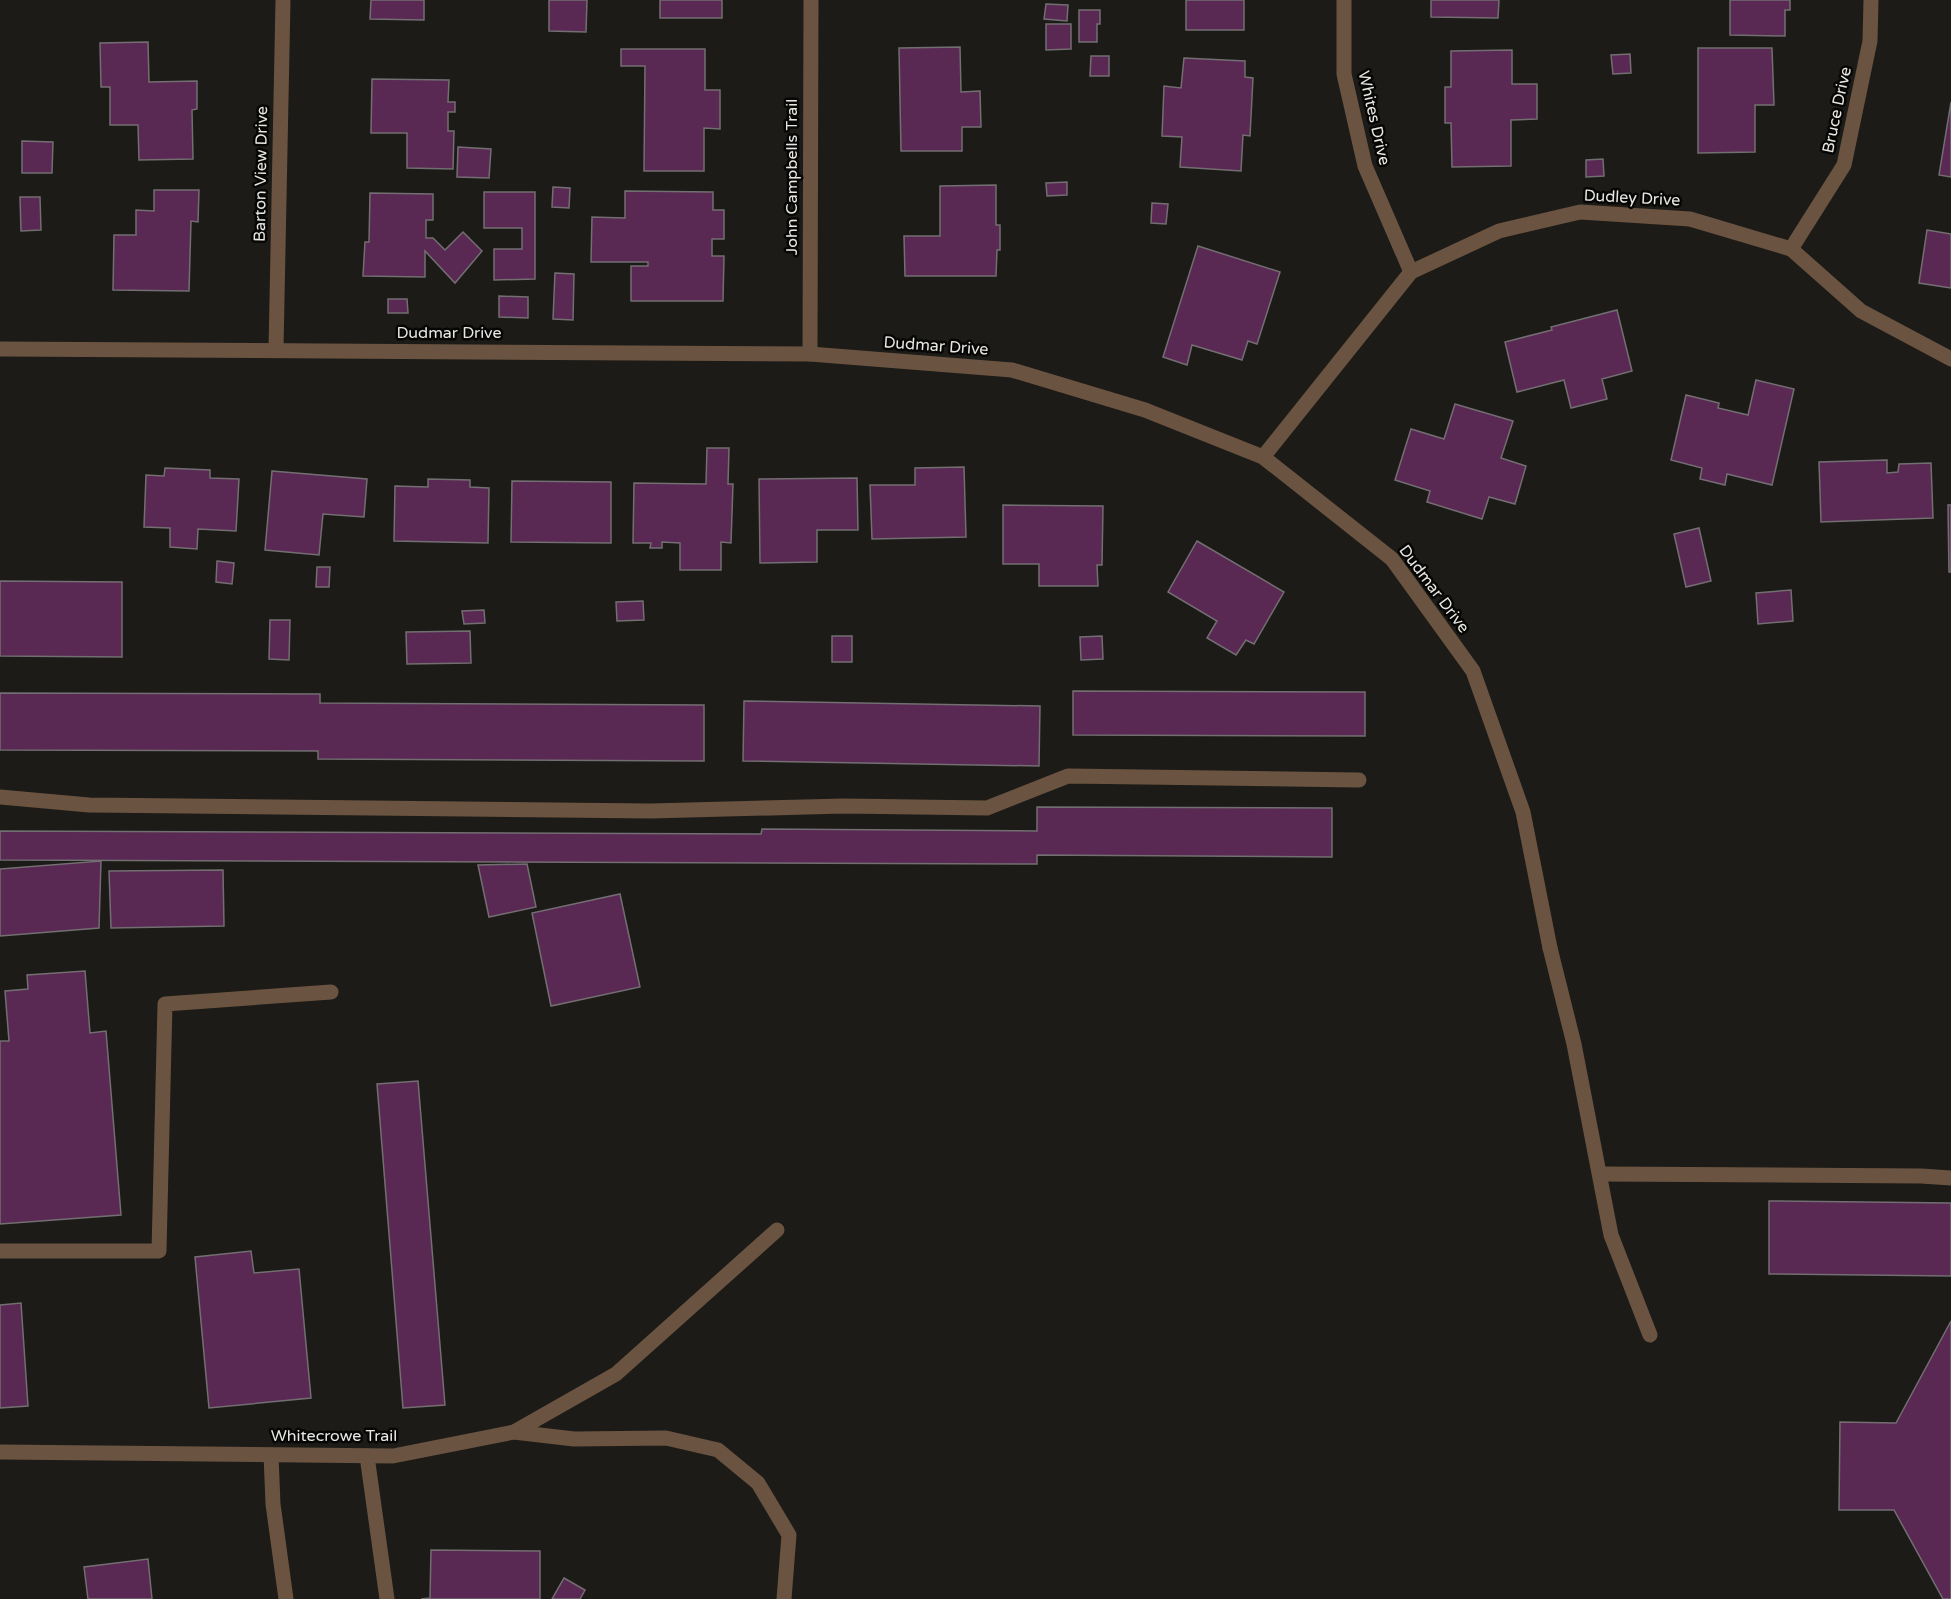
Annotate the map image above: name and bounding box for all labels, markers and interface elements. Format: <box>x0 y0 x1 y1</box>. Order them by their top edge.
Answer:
street label: Bruce Drive <box>1818 65 1856 155</box>
street label: Whites Drive <box>1353 69 1395 167</box>
street label: John Campbells Trail <box>782 99 802 255</box>
street label: Barton View Drive <box>250 106 272 242</box>
street label: Dudley Drive <box>1583 185 1681 211</box>
street label: Dudmar Drive <box>396 323 502 343</box>
street label: Dudmar Drive <box>883 332 989 360</box>
street label: Dudmar Drive <box>1394 541 1474 637</box>
street label: Whitecrowe Trail <box>271 1426 397 1446</box>

